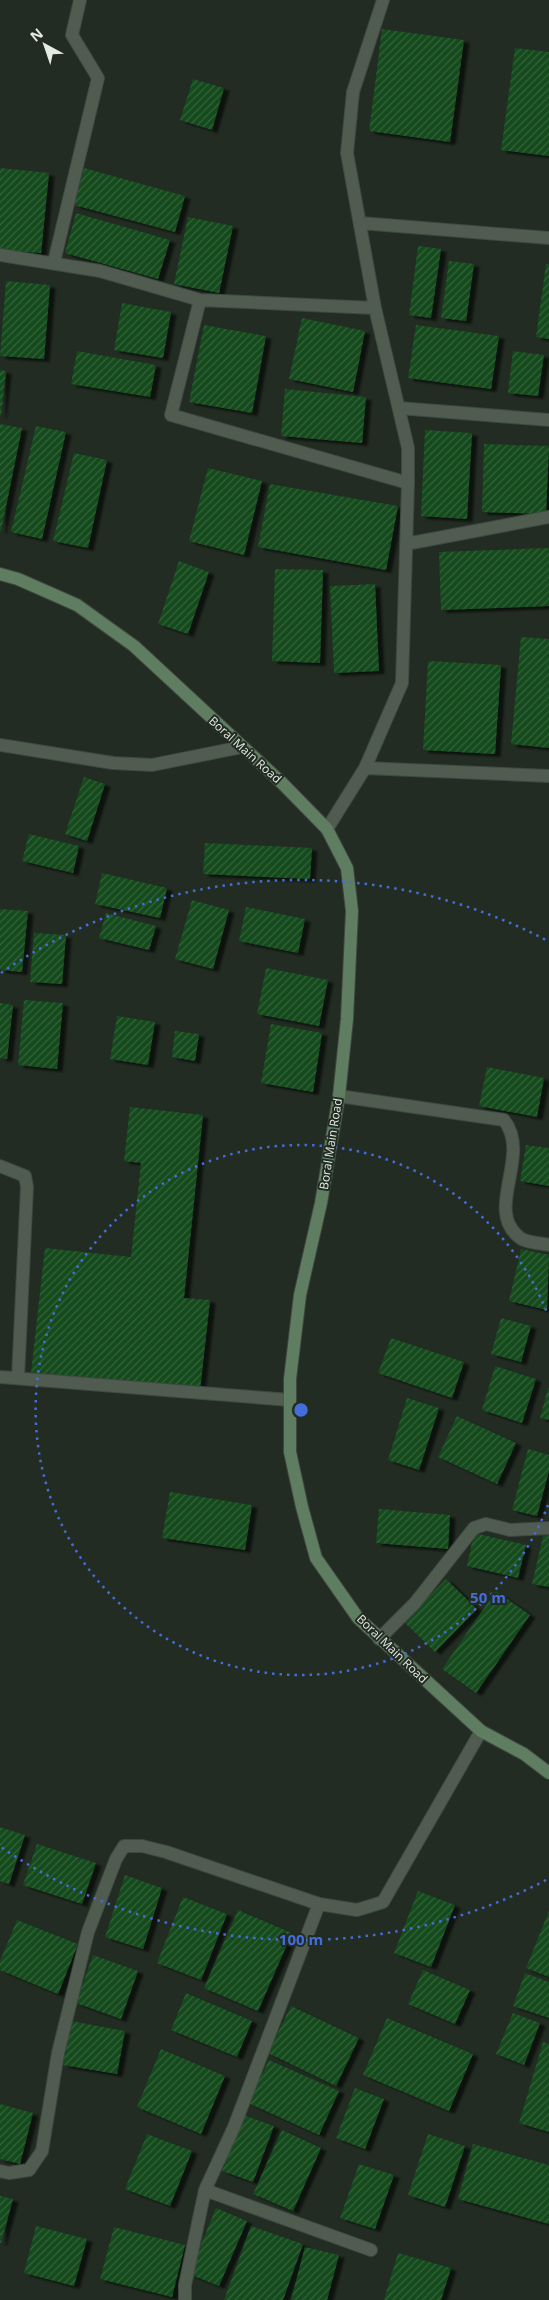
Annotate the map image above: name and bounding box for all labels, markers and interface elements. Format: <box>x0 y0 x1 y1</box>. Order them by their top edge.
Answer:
north arrow <box>20 20 70 70</box>
text: N <box>26 24 47 46</box>
street label: Boral Main Road <box>205 712 285 787</box>
street label: Boral Main Road <box>315 1097 346 1191</box>
centre of rings <box>292 1401 310 1419</box>
text: 50 m <box>470 1587 506 1607</box>
street label: Boral Main Road <box>353 1610 431 1687</box>
text: 100 m <box>279 1929 323 1949</box>

